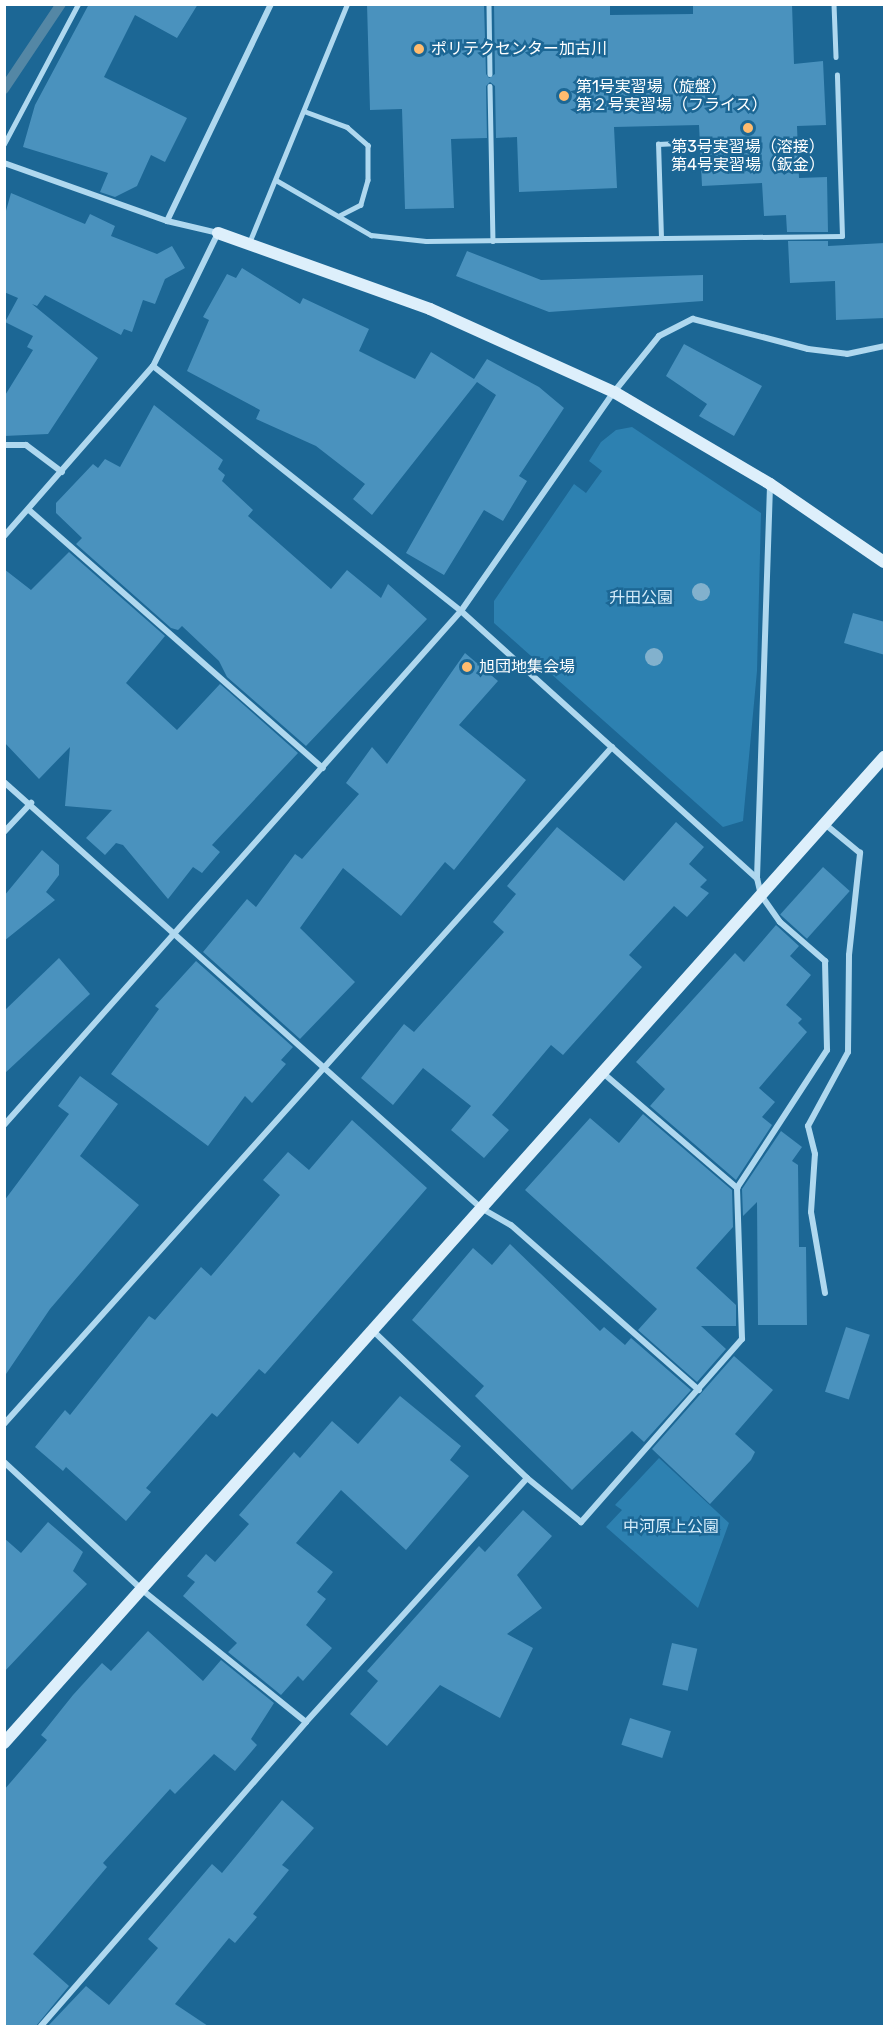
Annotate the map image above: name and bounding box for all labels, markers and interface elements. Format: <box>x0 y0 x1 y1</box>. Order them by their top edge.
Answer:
place label: ポリテクセンター加古川 <box>431 39 607 59</box>
marker: ポリテクセンター加古川 <box>412 42 426 56</box>
place label: 第1号実習場（旋盤） 第２号実習場（フライス） <box>576 77 768 115</box>
marker: 第1号実習場（旋盤） 第２号実習場（フライス） <box>557 89 571 103</box>
marker: 第3号実習場（溶接） 第4号実習場（鈑金） <box>741 121 755 135</box>
place label: 第3号実習場（溶接） 第4号実習場（鈑金） <box>671 137 825 175</box>
park label: 升田公園 <box>609 588 673 608</box>
place label: 旭団地集会場 <box>479 657 575 677</box>
marker: 旭団地集会場 <box>460 660 474 674</box>
park label: 中河原上公園 <box>623 1517 719 1537</box>

